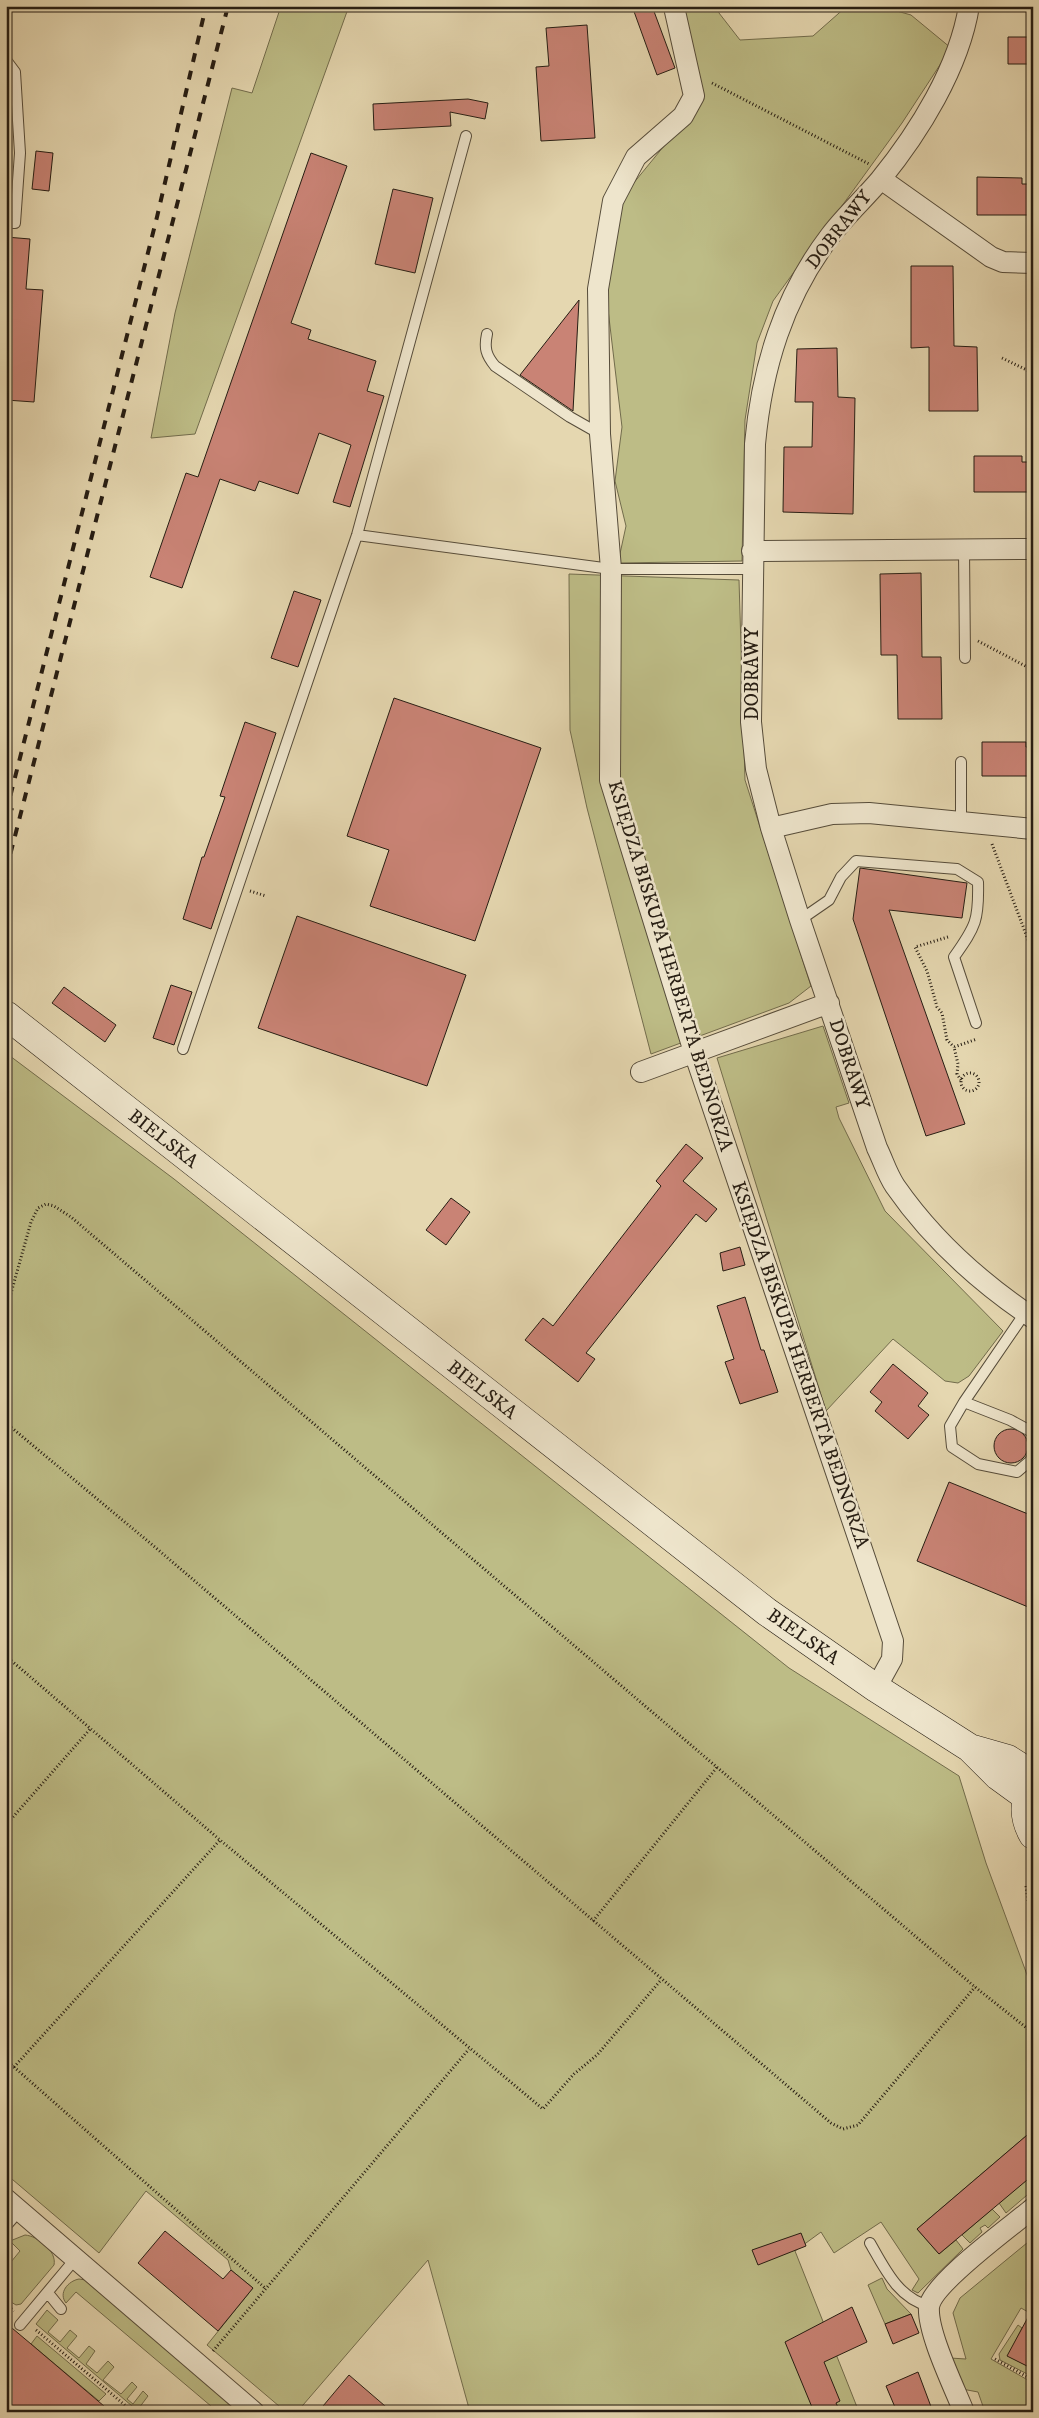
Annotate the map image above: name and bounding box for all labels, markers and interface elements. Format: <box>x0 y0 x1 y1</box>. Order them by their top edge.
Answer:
street label: DOBRAWY <box>801 185 877 274</box>
street label: DOBRAWY <box>741 626 764 721</box>
street label: KSIĘDZA BISKUPA HERBERTA BEDNORZA <box>602 778 738 1155</box>
street label: DOBRAWY <box>824 1016 875 1113</box>
street label: BIELSKA <box>123 1105 203 1174</box>
street label: KSIĘDZA BISKUPA HERBERTA BEDNORZA <box>726 1179 874 1552</box>
street label: BIELSKA <box>442 1356 522 1425</box>
street label: BIELSKA <box>763 1604 844 1671</box>

